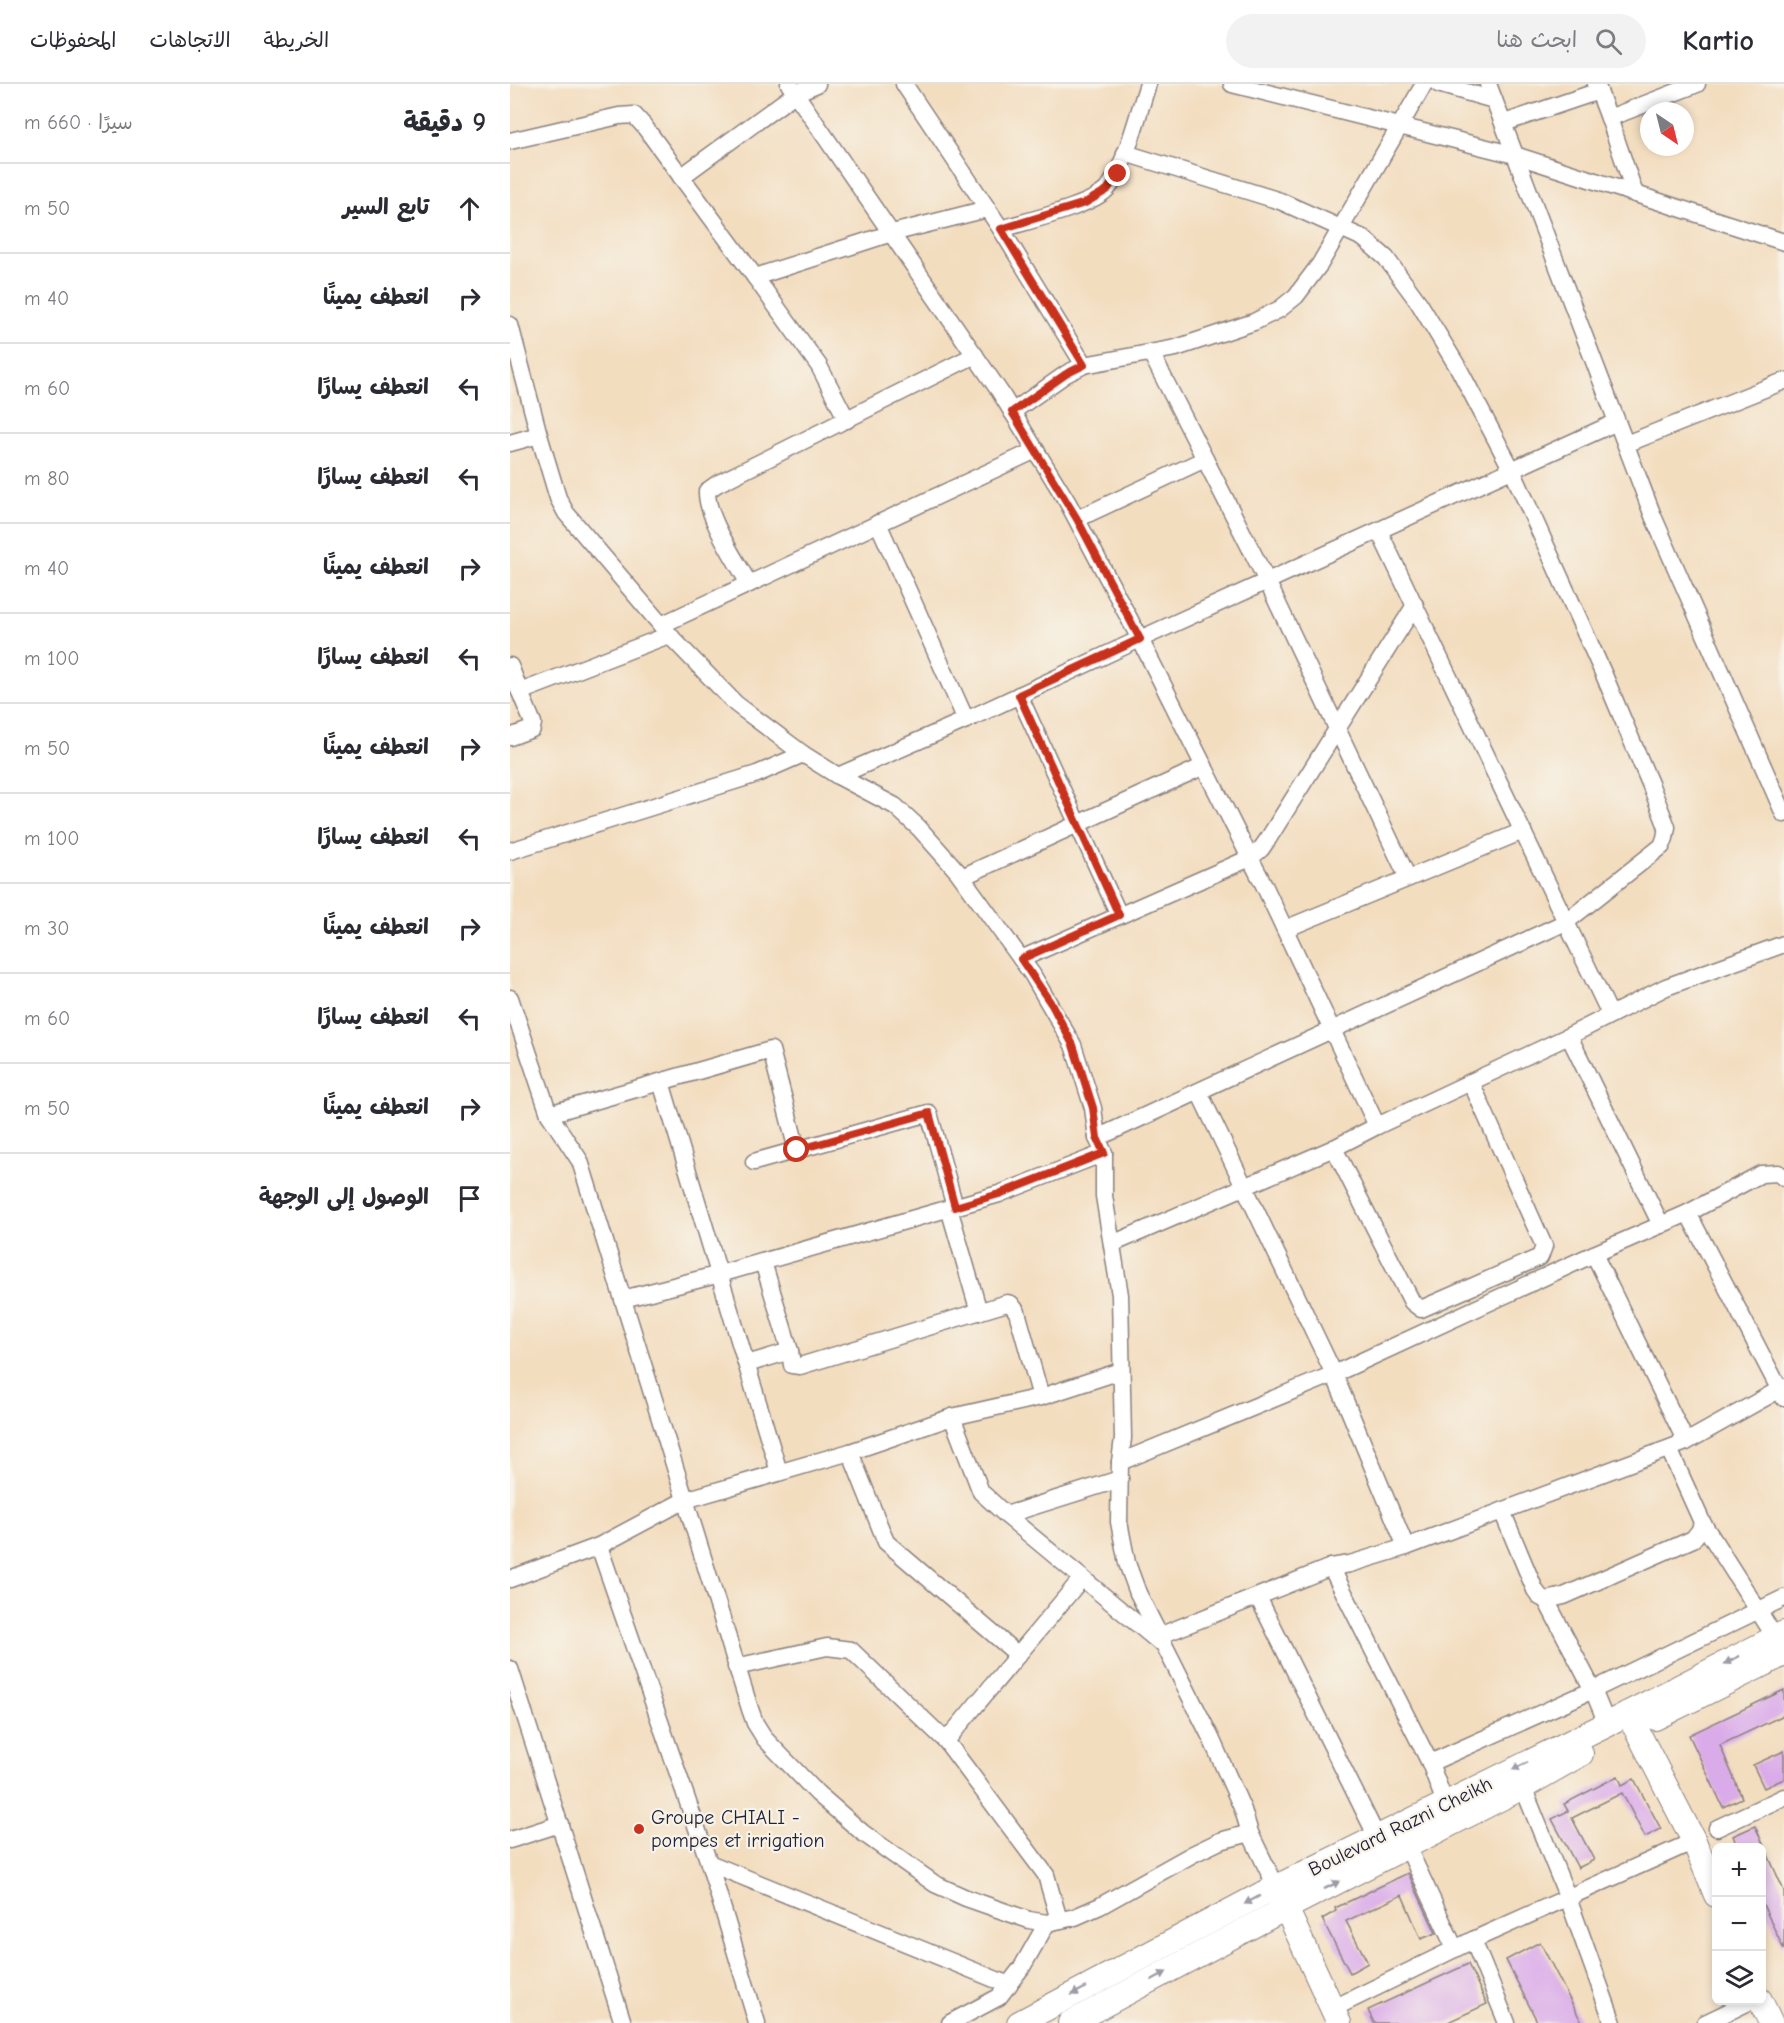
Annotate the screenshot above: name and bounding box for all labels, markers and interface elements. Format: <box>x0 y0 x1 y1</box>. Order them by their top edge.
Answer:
search box <box>1226 14 1646 68</box>
icon: search <box>1592 25 1625 58</box>
text: Kartio <box>1682 25 1754 57</box>
text: ابحث هنا <box>1496 27 1577 53</box>
text: المحفوظات <box>30 28 116 52</box>
text: الاتجاهات <box>149 28 231 52</box>
text: الخريطة <box>264 28 329 52</box>
north arrow <box>1640 102 1694 156</box>
text: 9 دقيقة <box>403 108 486 138</box>
text: سيرًا · 660 m <box>24 111 133 134</box>
route end <box>1104 160 1130 186</box>
icon: ahead <box>453 192 486 225</box>
text: تابع السير <box>343 194 429 220</box>
text: 50 m <box>24 197 70 220</box>
icon: right <box>453 282 486 315</box>
text: انعطف يمينًا <box>323 284 429 310</box>
text: 40 m <box>24 287 69 310</box>
icon: left <box>453 372 486 405</box>
text: انعطف يسارًا <box>317 374 429 400</box>
text: 60 m <box>24 377 70 400</box>
icon: left <box>453 462 486 495</box>
text: انعطف يسارًا <box>317 464 429 490</box>
text: 80 m <box>24 467 70 490</box>
icon: right <box>453 552 486 585</box>
text: انعطف يمينًا <box>323 554 429 580</box>
text: 40 m <box>24 557 69 580</box>
icon: left <box>453 642 486 675</box>
text: انعطف يسارًا <box>317 644 429 670</box>
text: 100 m <box>24 647 80 670</box>
icon: right <box>453 732 486 765</box>
text: انعطف يمينًا <box>323 734 429 760</box>
text: 50 m <box>24 737 70 760</box>
icon: left <box>453 822 486 855</box>
text: انعطف يسارًا <box>317 824 429 850</box>
text: 100 m <box>24 827 80 850</box>
icon: right <box>453 912 486 945</box>
text: انعطف يمينًا <box>323 914 429 940</box>
text: 30 m <box>24 917 70 940</box>
icon: left <box>453 1002 486 1035</box>
text: انعطف يسارًا <box>317 1004 429 1030</box>
text: 60 m <box>24 1007 70 1030</box>
icon: right <box>453 1092 486 1125</box>
text: انعطف يمينًا <box>323 1094 429 1120</box>
text: 50 m <box>24 1097 70 1120</box>
route start <box>783 1136 809 1162</box>
icon: arrive <box>453 1182 486 1215</box>
text: الوصول إلى الوجهة <box>259 1184 429 1210</box>
one-way arrow <box>1723 1654 1741 1664</box>
one-way arrow <box>1512 1762 1529 1771</box>
street label: Boulevard Razni Cheikh <box>1305 1772 1496 1881</box>
place label: Groupe CHIALI - pompes et irrigation <box>651 1806 825 1852</box>
marker: Groupe CHIALI - pompes et irrigation <box>632 1822 646 1836</box>
map controls <box>1712 1843 1766 2005</box>
button: + <box>1712 1843 1766 1897</box>
one-way arrow <box>1323 1880 1340 1889</box>
one-way arrow <box>1243 1895 1260 1904</box>
button: − <box>1712 1897 1766 1951</box>
button: layers <box>1712 1951 1766 2005</box>
one-way arrow <box>1151 1971 1168 1981</box>
one-way arrow <box>1071 1986 1088 1996</box>

